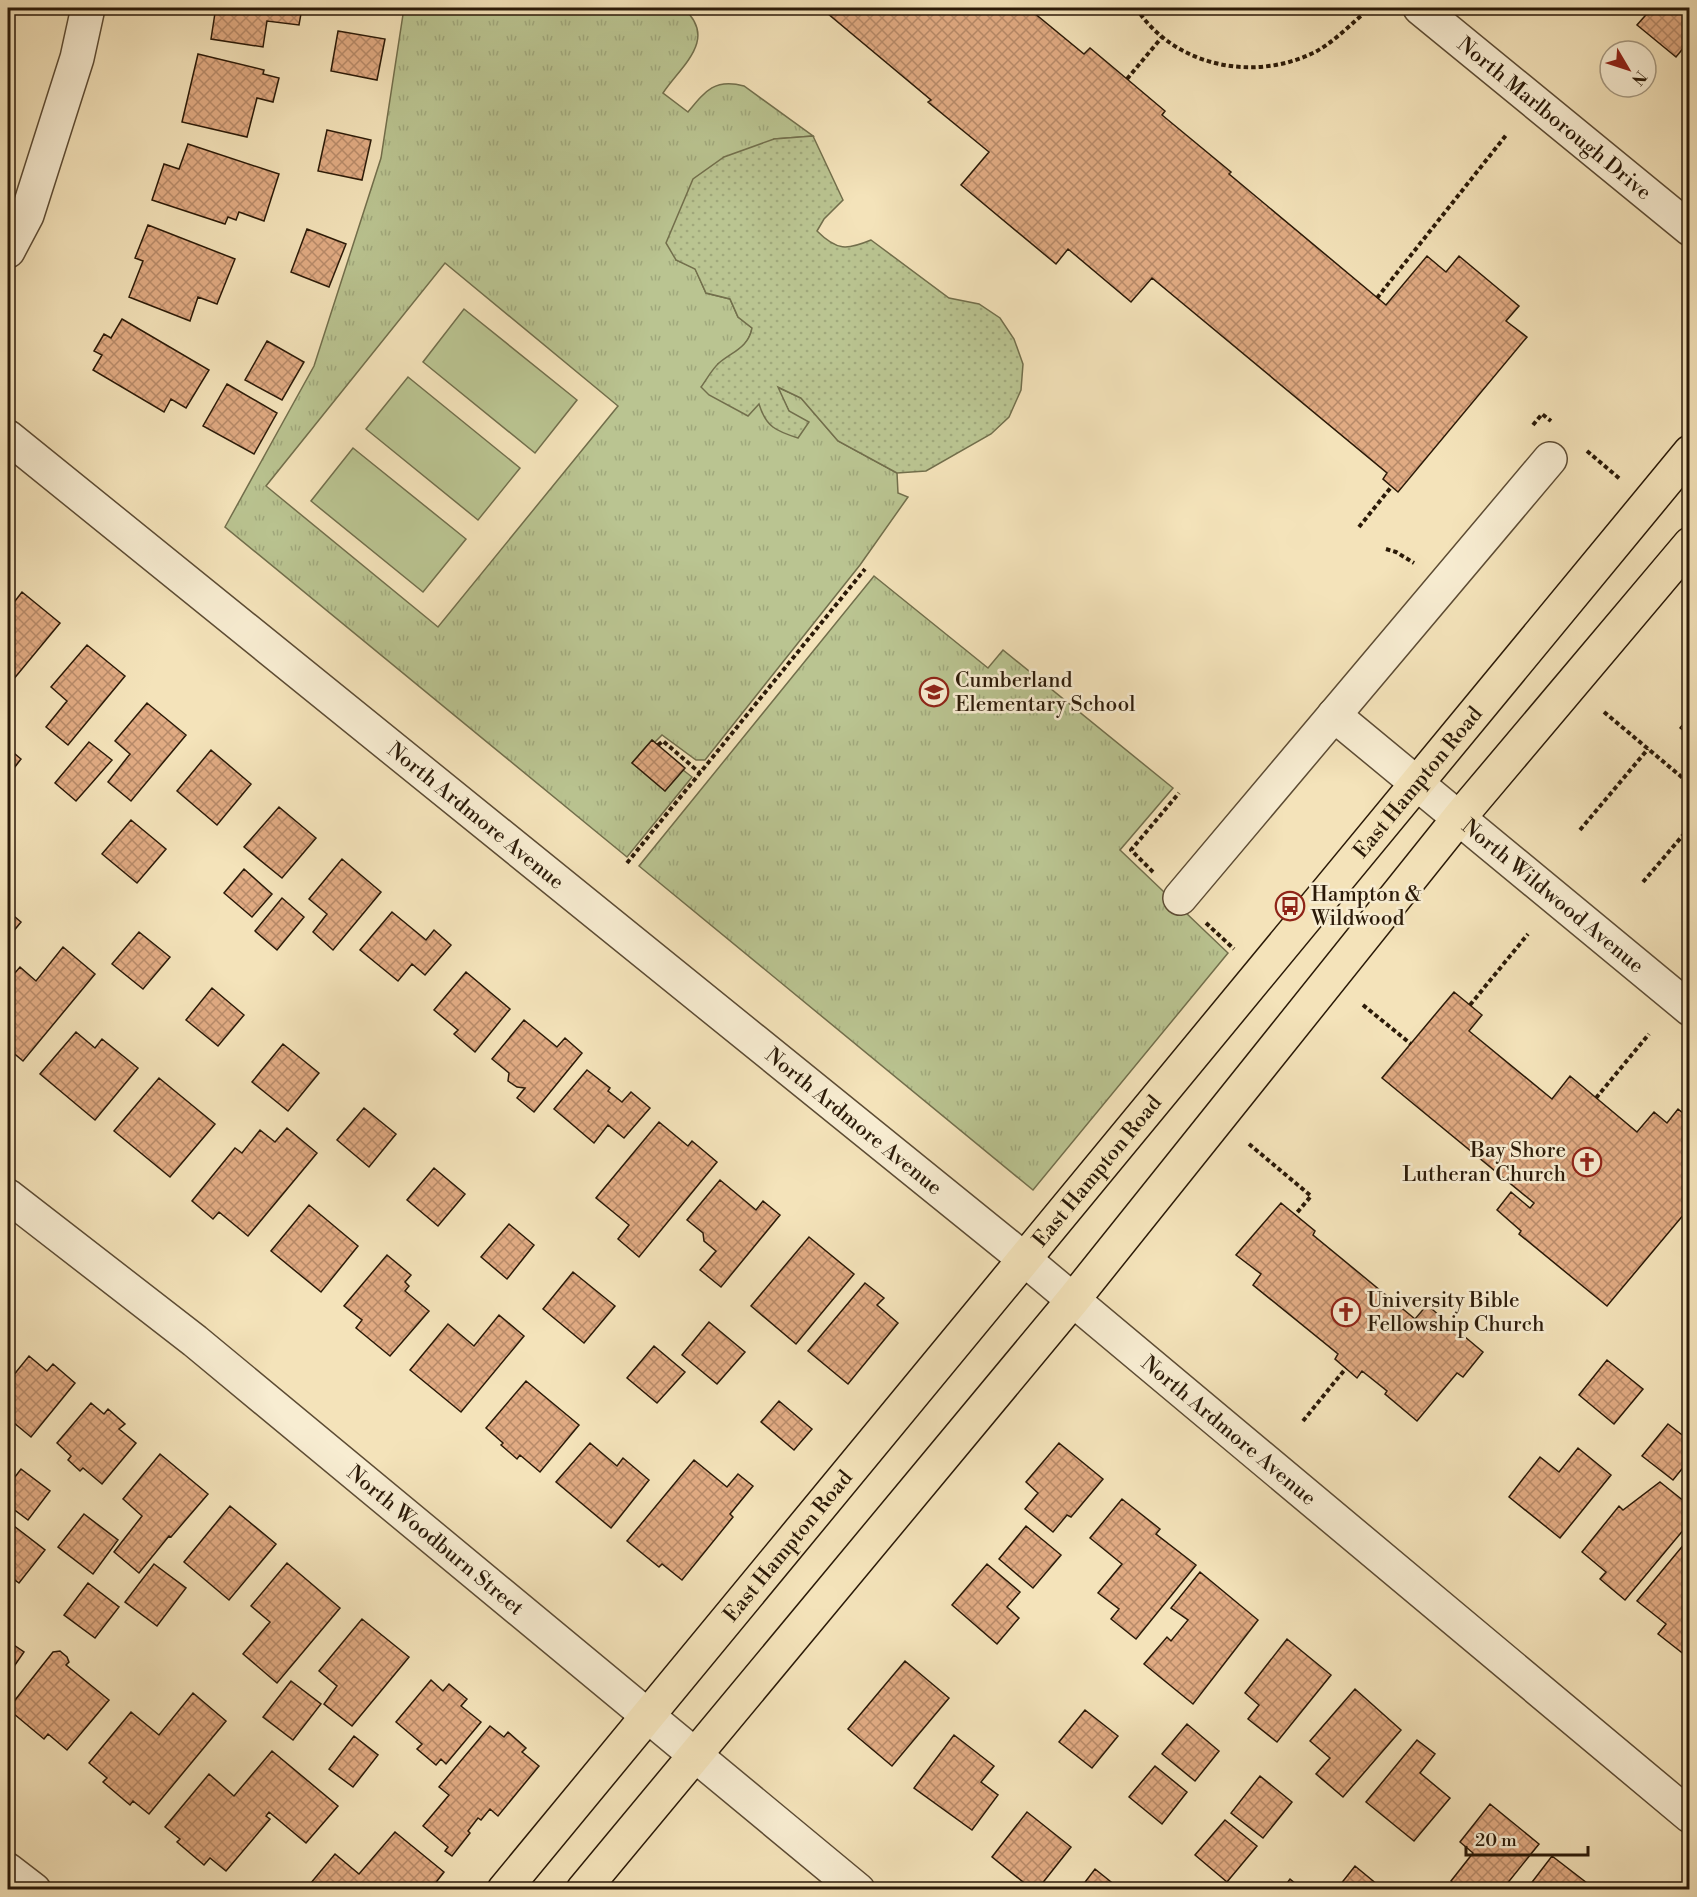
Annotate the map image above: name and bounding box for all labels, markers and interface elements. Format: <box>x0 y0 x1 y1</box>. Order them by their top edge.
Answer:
street label: North Marlborough Drive <box>1453 32 1657 204</box>
north arrow <box>1598 39 1658 99</box>
place label: Cumberland Elementary School <box>955 668 1135 718</box>
school or university icon: Cumberland Elementary School <box>918 676 950 708</box>
street label: East Hampton Road <box>1348 702 1489 864</box>
street label: North Ardmore Avenue <box>382 737 569 896</box>
street label: North Wildwood Avenue <box>1456 814 1649 979</box>
place label: Hampton & Wildwood <box>1310 882 1422 932</box>
bus stop icon: Hampton & Wildwood <box>1274 890 1306 922</box>
street label: North Ardmore Avenue <box>760 1043 947 1201</box>
street label: East Hampton Road <box>1028 1090 1168 1253</box>
place label: Bay Shore Lutheran Church <box>1402 1138 1566 1188</box>
church icon: Bay Shore Lutheran Church <box>1571 1146 1603 1178</box>
place label: University Bible Fellowship Church <box>1367 1288 1545 1338</box>
church icon: University Bible Fellowship Church <box>1330 1296 1362 1328</box>
street label: North Ardmore Avenue <box>1136 1351 1321 1512</box>
street label: North Woodburn Street <box>341 1460 529 1622</box>
street label: East Hampton Road <box>718 1465 859 1628</box>
scale bar <box>1466 1819 1588 1857</box>
text: 20 m <box>1475 1829 1517 1852</box>

